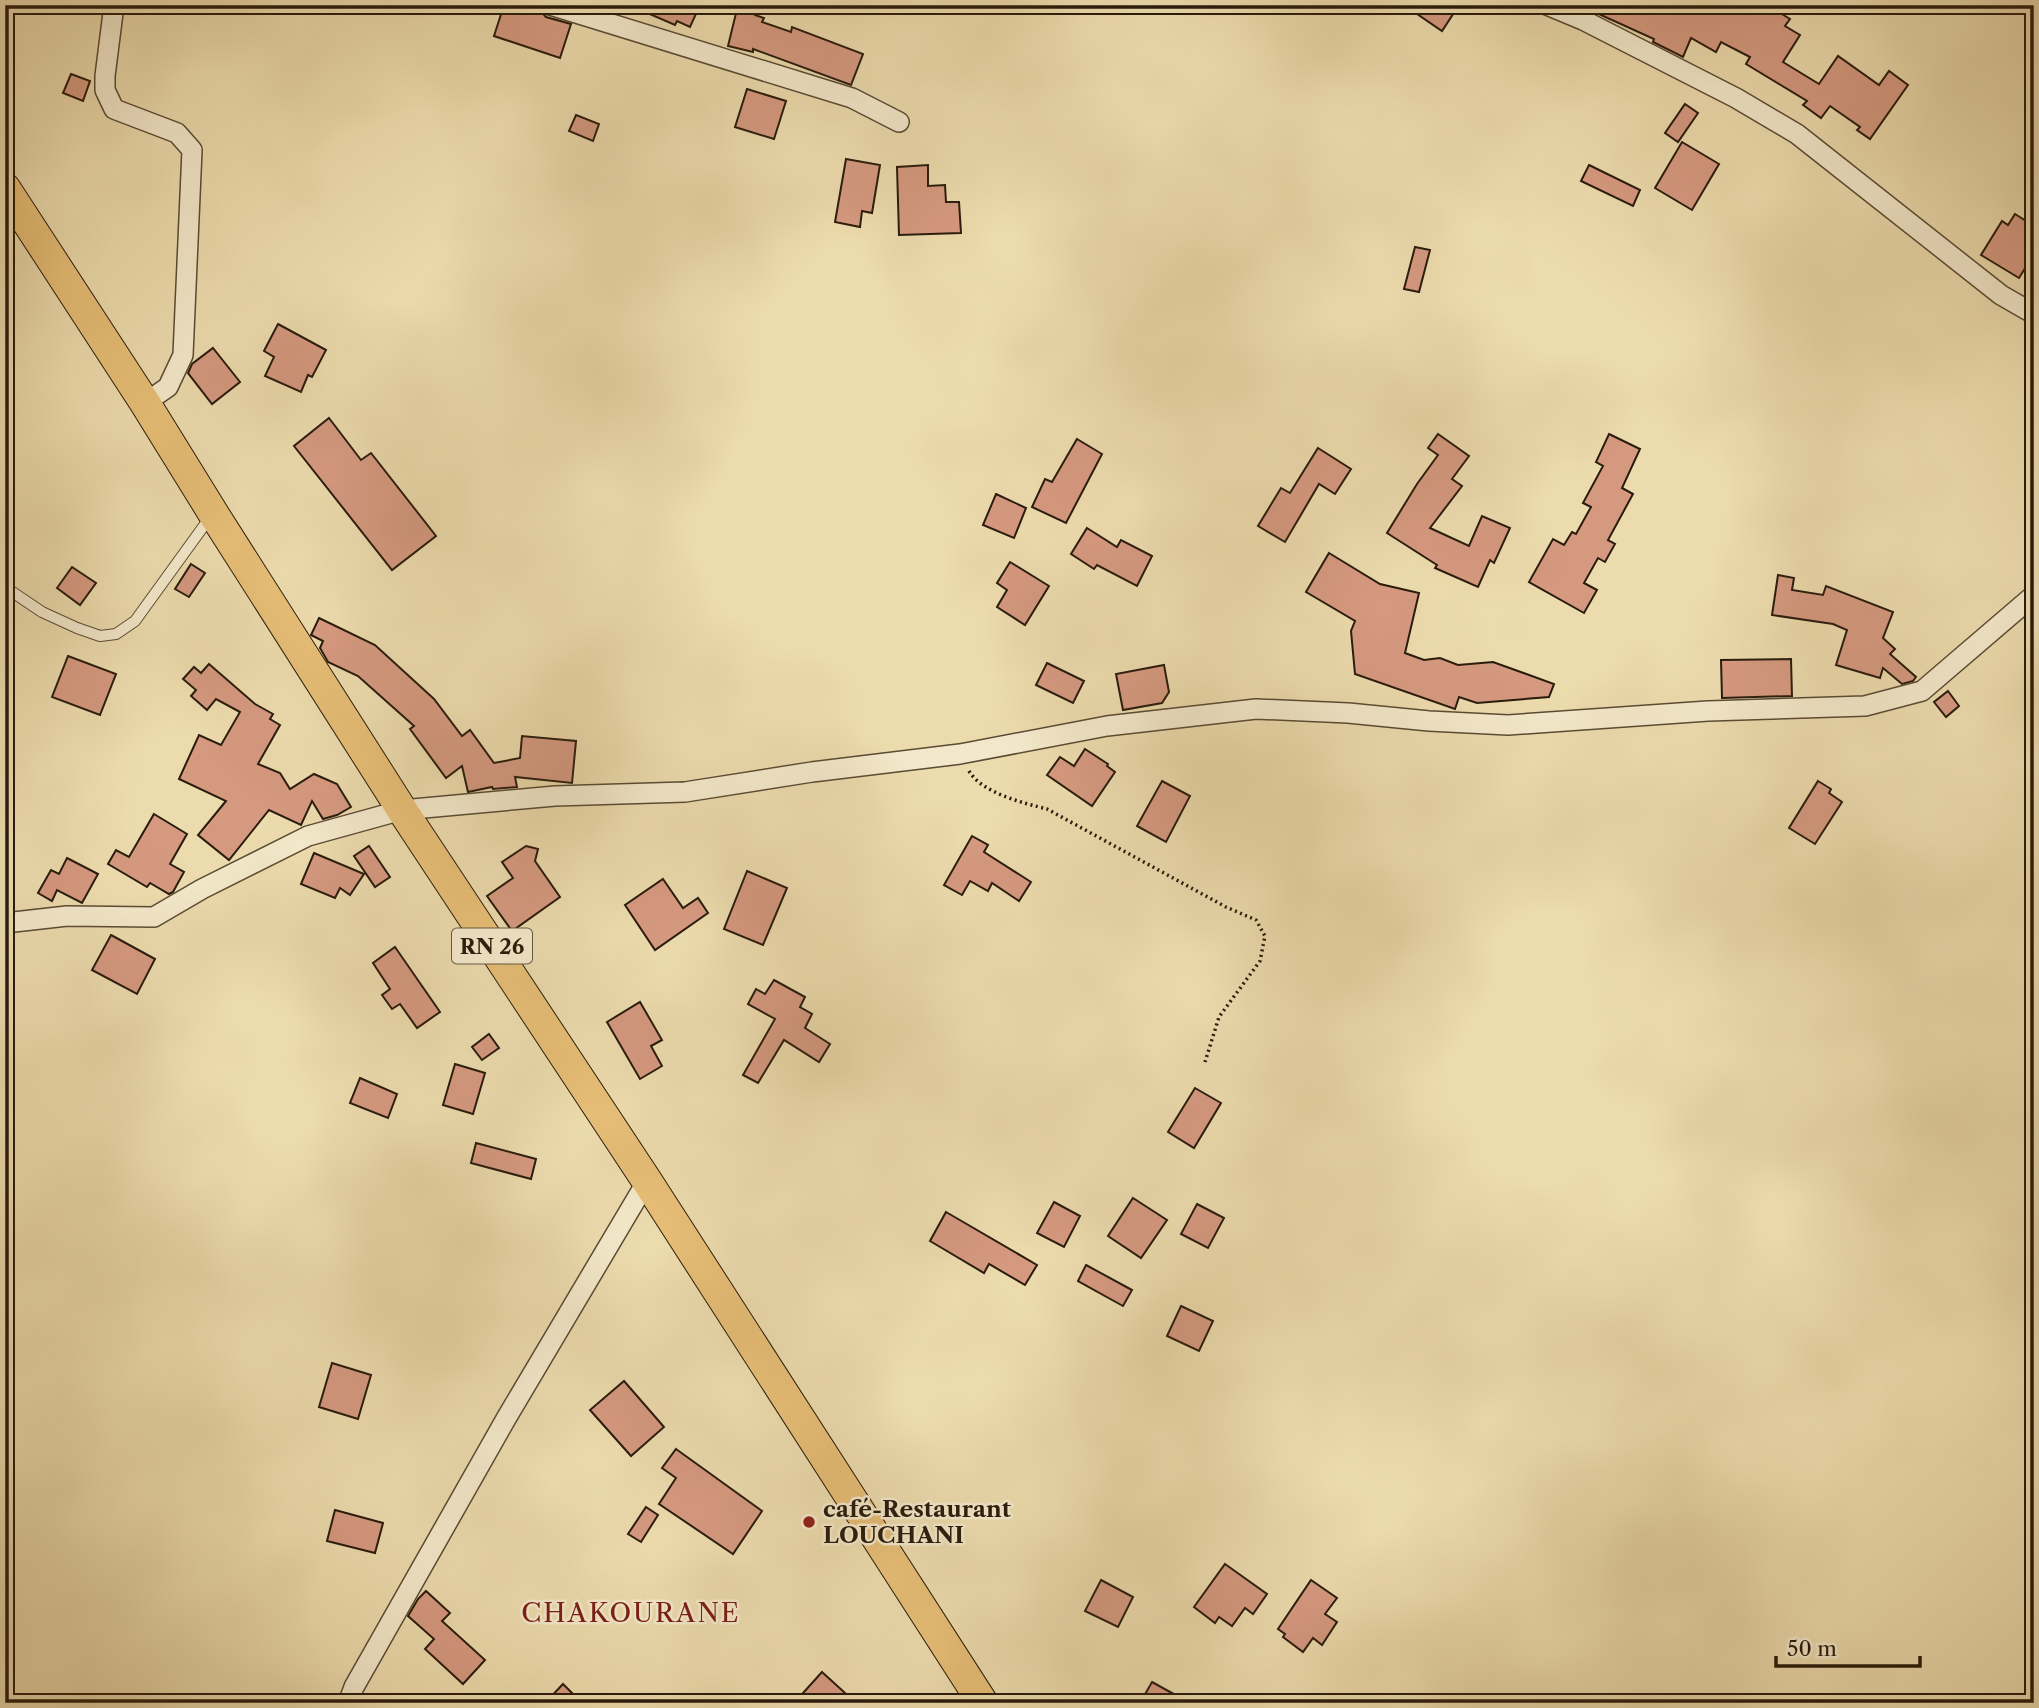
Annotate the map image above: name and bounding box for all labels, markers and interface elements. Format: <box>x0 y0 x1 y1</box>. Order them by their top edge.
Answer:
road number: RN 26 <box>452 928 532 964</box>
place label: café-Restaurant LOUCHANI <box>823 1495 1012 1549</box>
marker: café-Restaurant LOUCHANI <box>801 1514 817 1530</box>
district label: CHAKOURANE <box>521 1597 741 1629</box>
scale bar <box>1776 1624 1920 1668</box>
text: 50 m <box>1787 1636 1837 1661</box>

